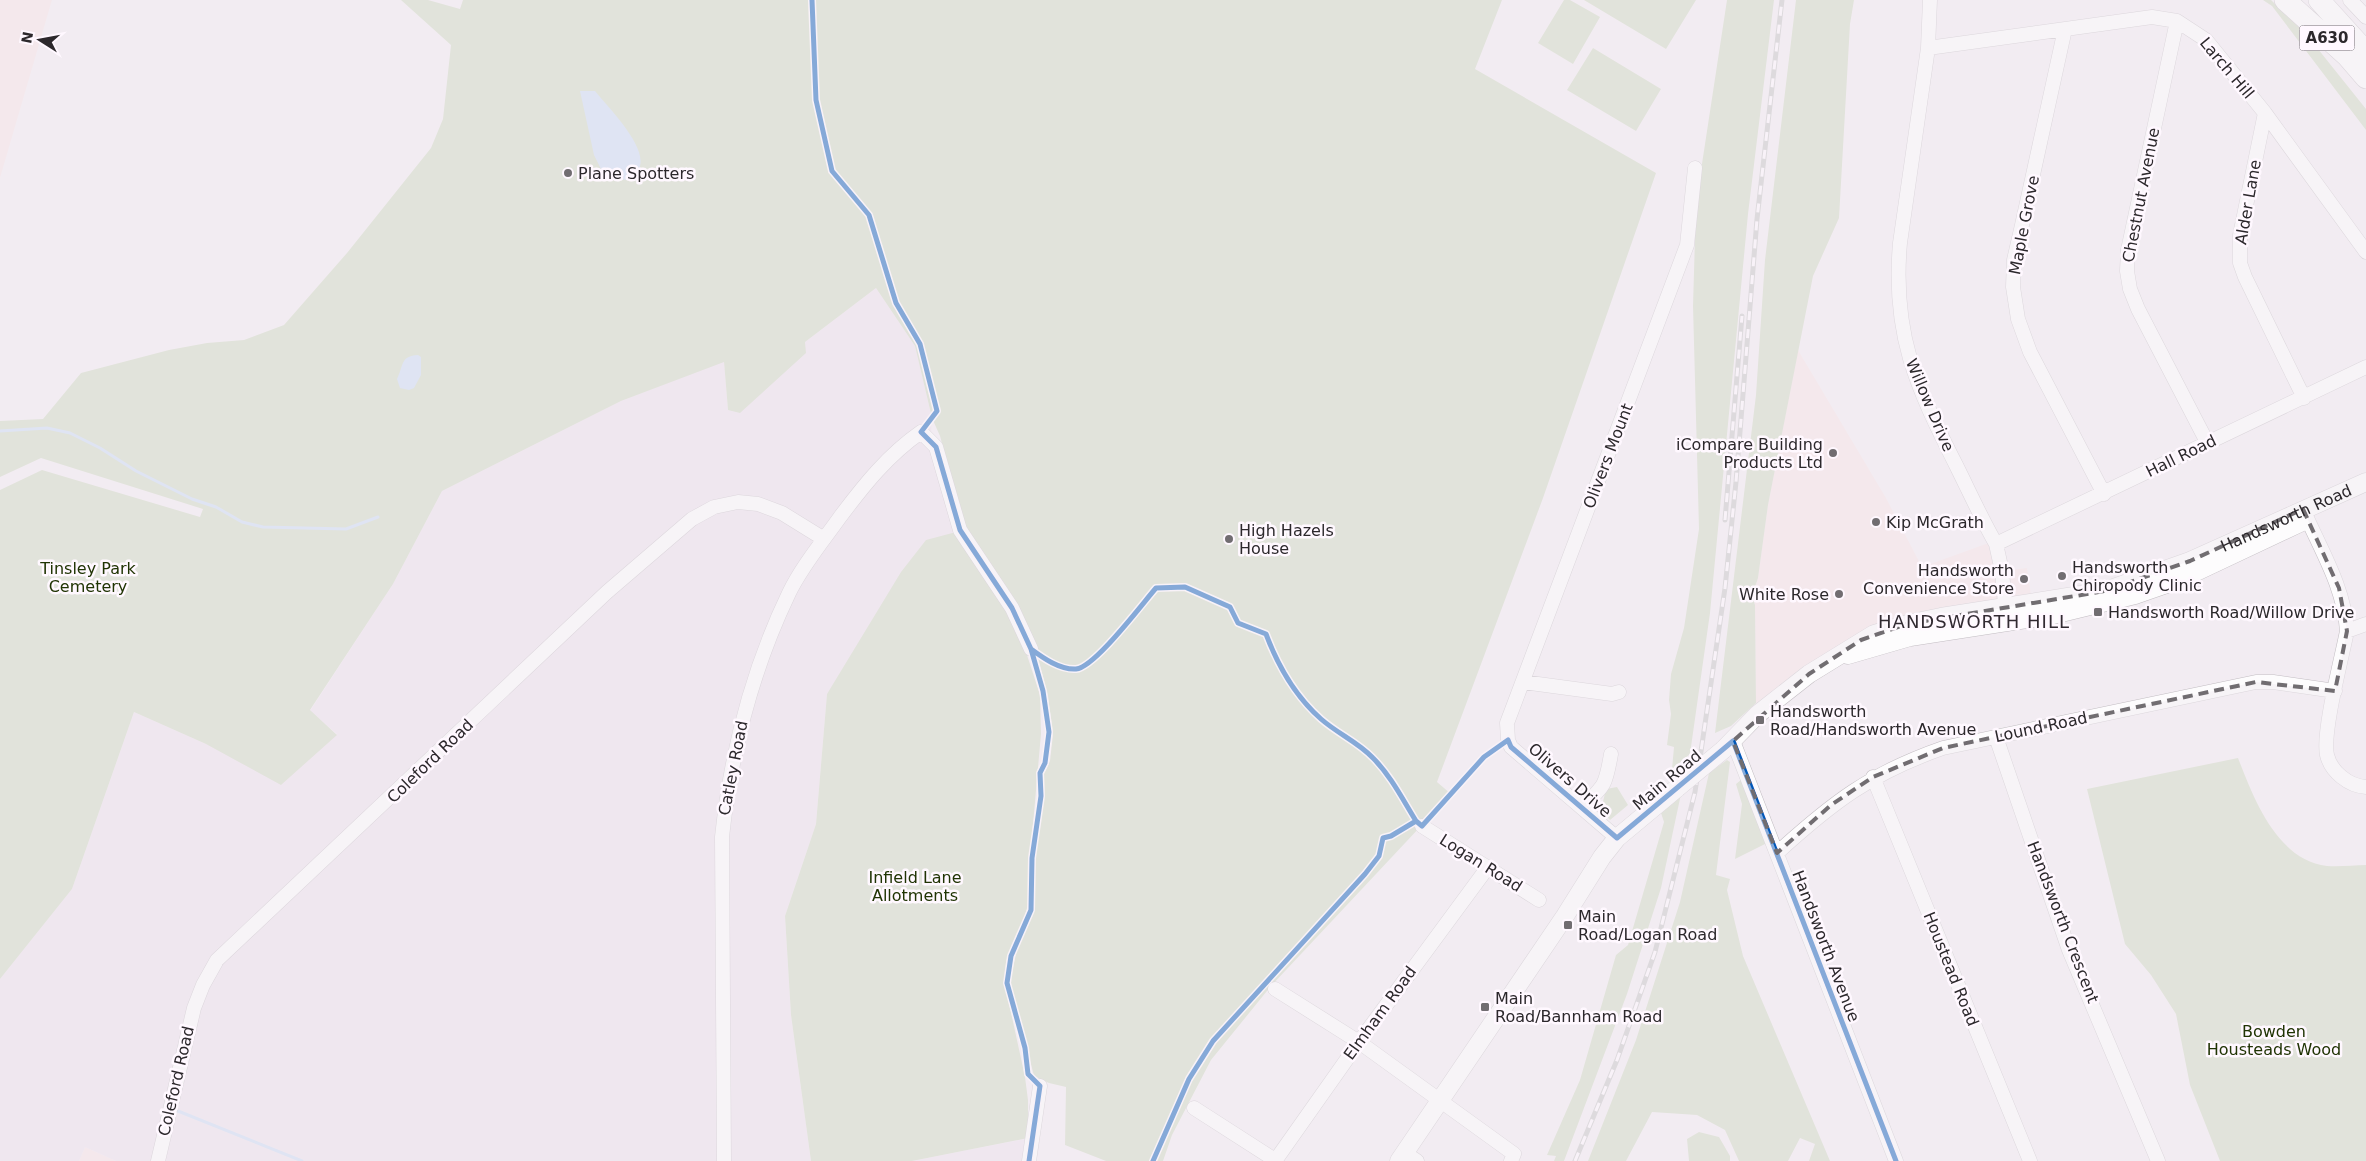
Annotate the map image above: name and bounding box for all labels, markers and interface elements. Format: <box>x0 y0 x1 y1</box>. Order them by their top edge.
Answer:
north arrow <box>15 15 65 65</box>
road number: A630 <box>2300 26 2354 50</box>
text: N <box>18 30 36 45</box>
street label: Larch Hill <box>2196 33 2258 103</box>
street label: Chestnut Avenue <box>2119 126 2163 264</box>
street label: Alder Lane <box>2231 158 2265 246</box>
place label: Plane Spotters <box>578 164 694 183</box>
marker: Plane Spotters <box>562 167 574 179</box>
street label: Maple Grove <box>2005 174 2043 276</box>
street label: Willow Drive <box>1902 356 1958 454</box>
street label: Olivers Mount <box>1579 401 1637 511</box>
street label: Hall Road <box>2143 431 2219 481</box>
place label: iCompare Building Products Ltd <box>1676 435 1823 472</box>
marker: iCompare Building Products Ltd <box>1827 447 1839 459</box>
street label: Handsworth Road <box>2218 480 2355 556</box>
place label: Kip McGrath <box>1886 513 1984 532</box>
marker: Kip McGrath <box>1870 516 1882 528</box>
place label: High Hazels House <box>1239 521 1334 558</box>
marker: High Hazels House <box>1223 533 1235 545</box>
place label: Handsworth Chiropody Clinic <box>2072 558 2202 595</box>
park label: Tinsley Park Cemetery <box>39 559 137 596</box>
place label: Handsworth Convenience Store <box>1863 561 2014 598</box>
marker: Handsworth Chiropody Clinic <box>2056 570 2068 582</box>
marker: Handsworth Convenience Store <box>2018 573 2030 585</box>
place label: White Rose <box>1739 585 1829 604</box>
marker: White Rose <box>1833 588 1845 600</box>
place label: Handsworth Road/Willow Drive <box>2108 603 2354 622</box>
marker: Handsworth Road/Willow Drive <box>2092 606 2104 618</box>
district label: HANDSWORTH HILL <box>1878 611 2070 632</box>
place label: Handsworth Road/Handsworth Avenue <box>1770 702 1976 739</box>
street label: Lound Road <box>1993 708 2089 746</box>
marker: Handsworth Road/Handsworth Avenue <box>1754 714 1766 726</box>
street label: Coleford Road <box>383 715 477 807</box>
street label: Catley Road <box>714 719 752 817</box>
street label: Olivers Drive <box>1525 739 1615 821</box>
street label: Main Road <box>1629 746 1705 814</box>
street label: Logan Road <box>1436 830 1526 896</box>
street label: Handsworth Crescent <box>2023 838 2103 1006</box>
park label: Infield Lane Allotments <box>868 868 962 905</box>
street label: Handsworth Avenue <box>1788 868 1864 1024</box>
place label: Main Road/Logan Road <box>1578 907 1717 944</box>
street label: Houstead Road <box>1919 909 1983 1029</box>
marker: Main Road/Logan Road <box>1562 919 1574 931</box>
street label: Elmham Road <box>1340 963 1420 1063</box>
place label: Main Road/Bannham Road <box>1495 989 1662 1026</box>
marker: Main Road/Bannham Road <box>1479 1001 1491 1013</box>
park label: Bowden Housteads Wood <box>2207 1022 2341 1059</box>
street label: Coleford Road <box>154 1024 198 1138</box>

